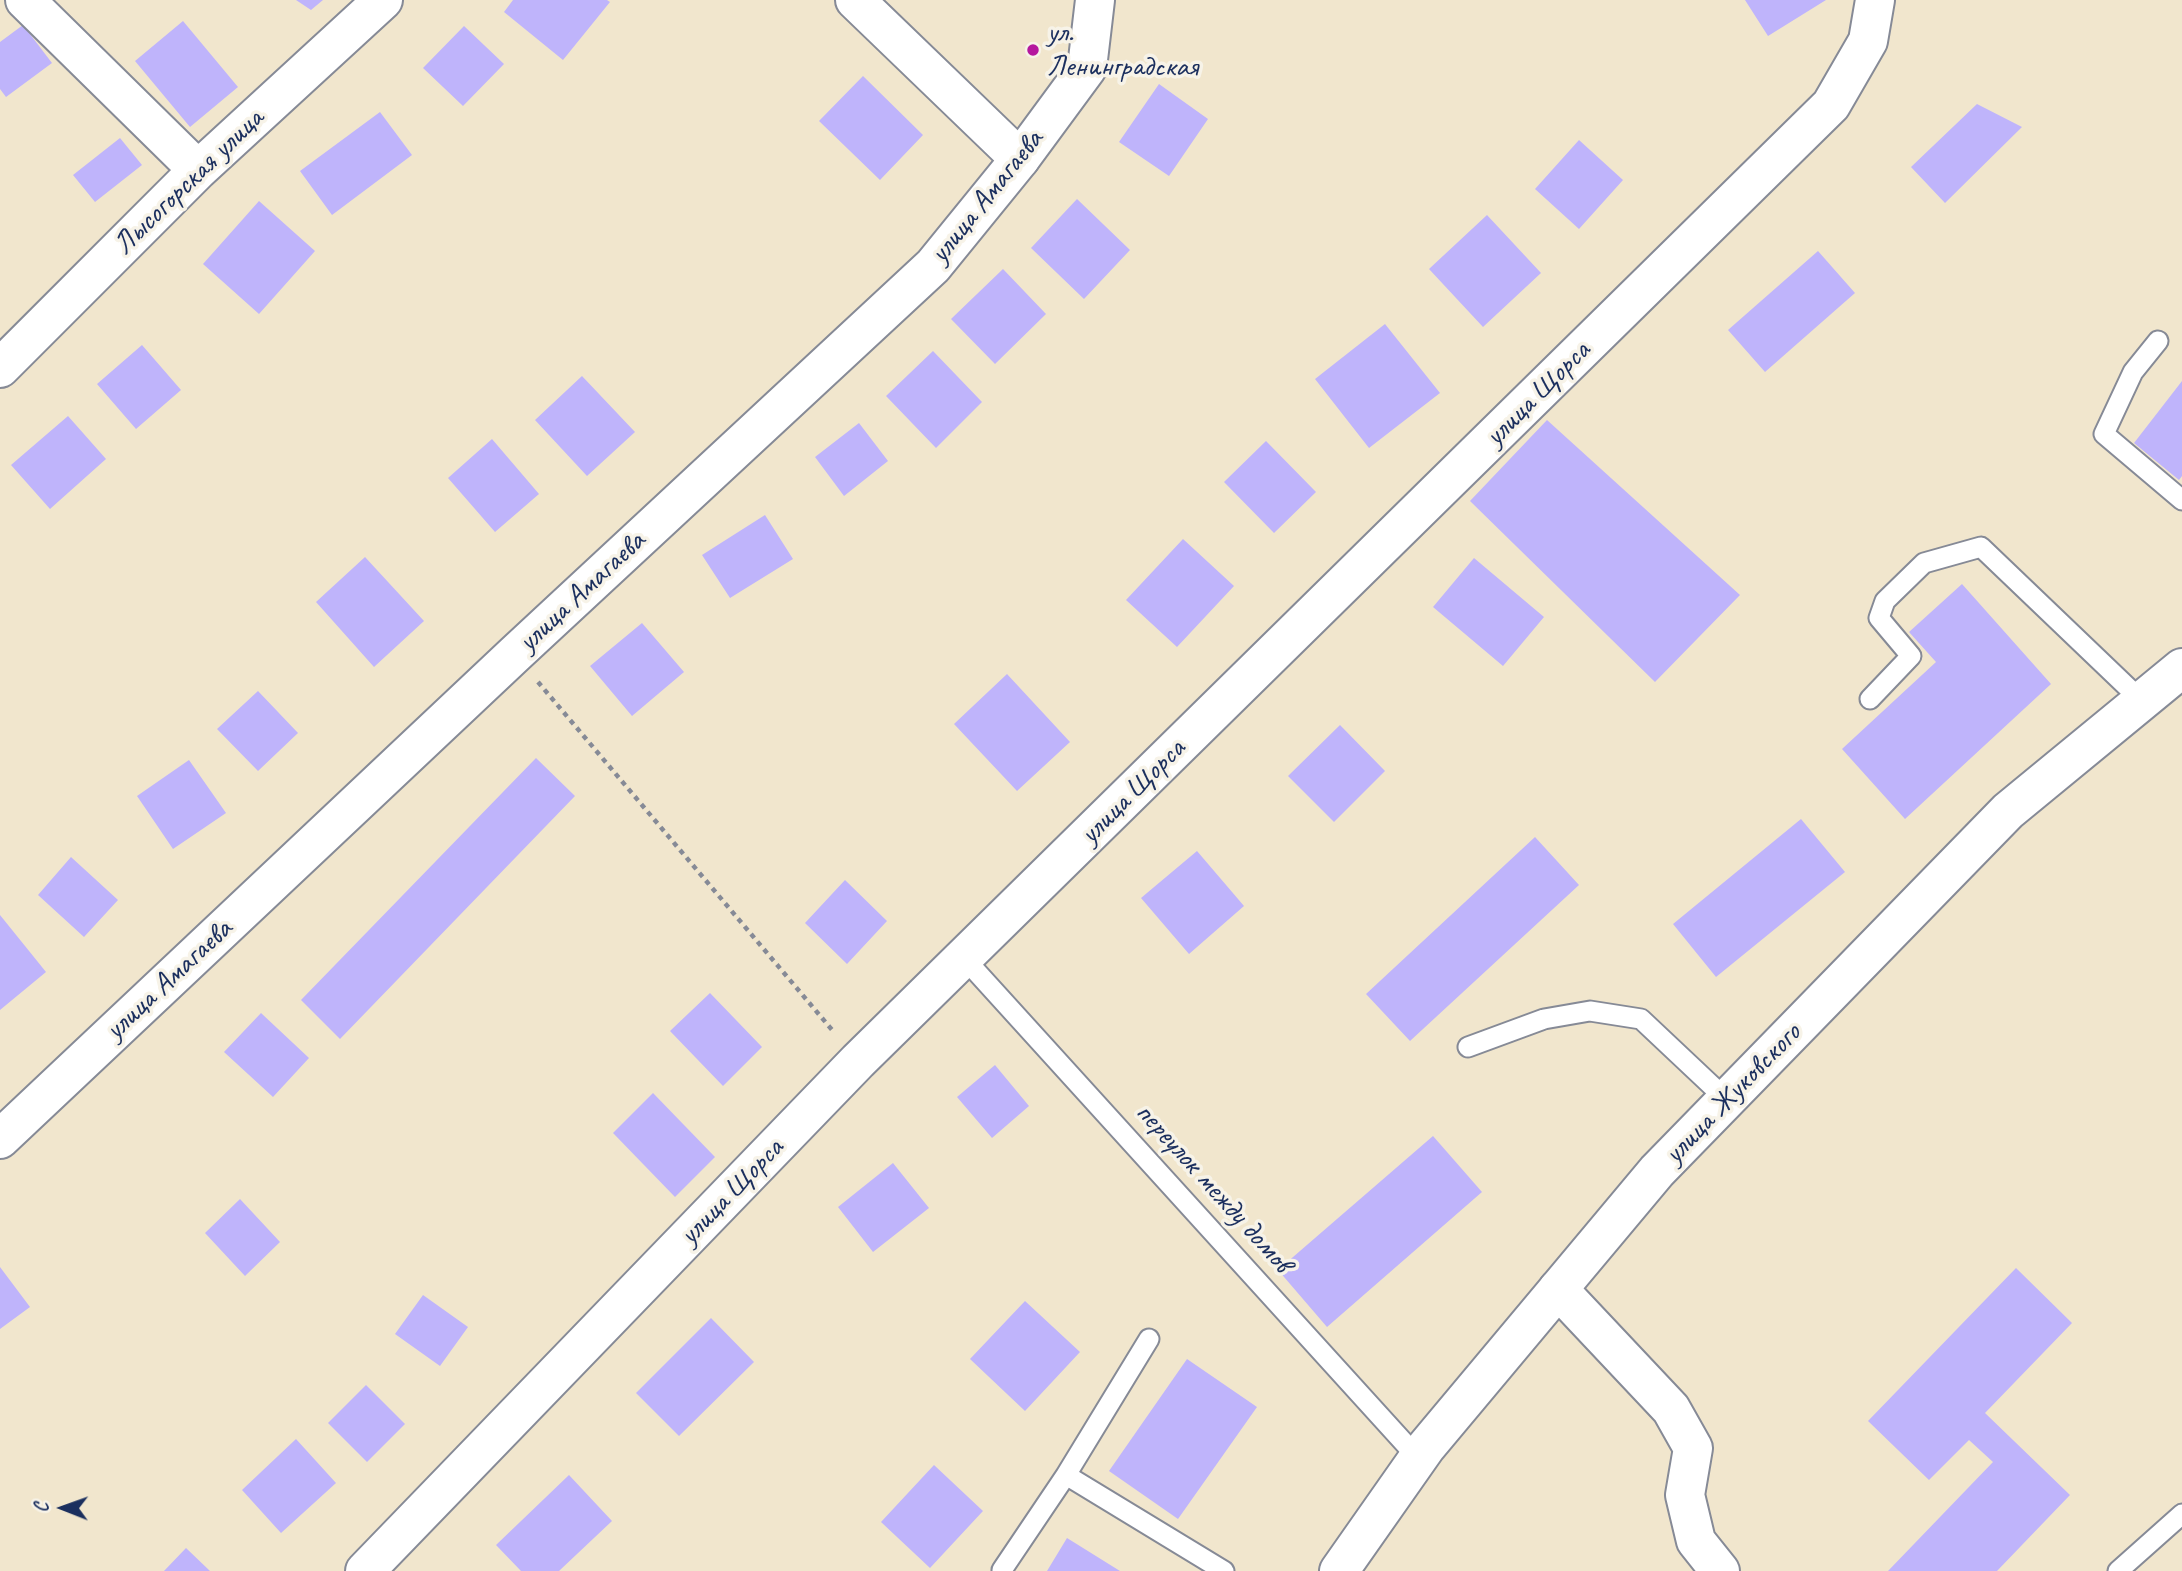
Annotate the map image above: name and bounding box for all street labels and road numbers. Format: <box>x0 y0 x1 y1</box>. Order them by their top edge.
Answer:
street label: Лысогорская улица <box>106 101 272 263</box>
street label: улица Амагаева <box>922 123 1052 271</box>
street label: улица Щорса <box>1478 334 1598 454</box>
street label: улица Амагаева <box>511 524 653 660</box>
street label: улица Щорса <box>1073 732 1193 852</box>
street label: улица Амагаева <box>98 912 240 1048</box>
street label: улица Жуковского <box>1657 1016 1809 1172</box>
street label: переулок между домов <box>1127 1095 1299 1281</box>
street label: улица Щорса <box>672 1131 792 1253</box>

